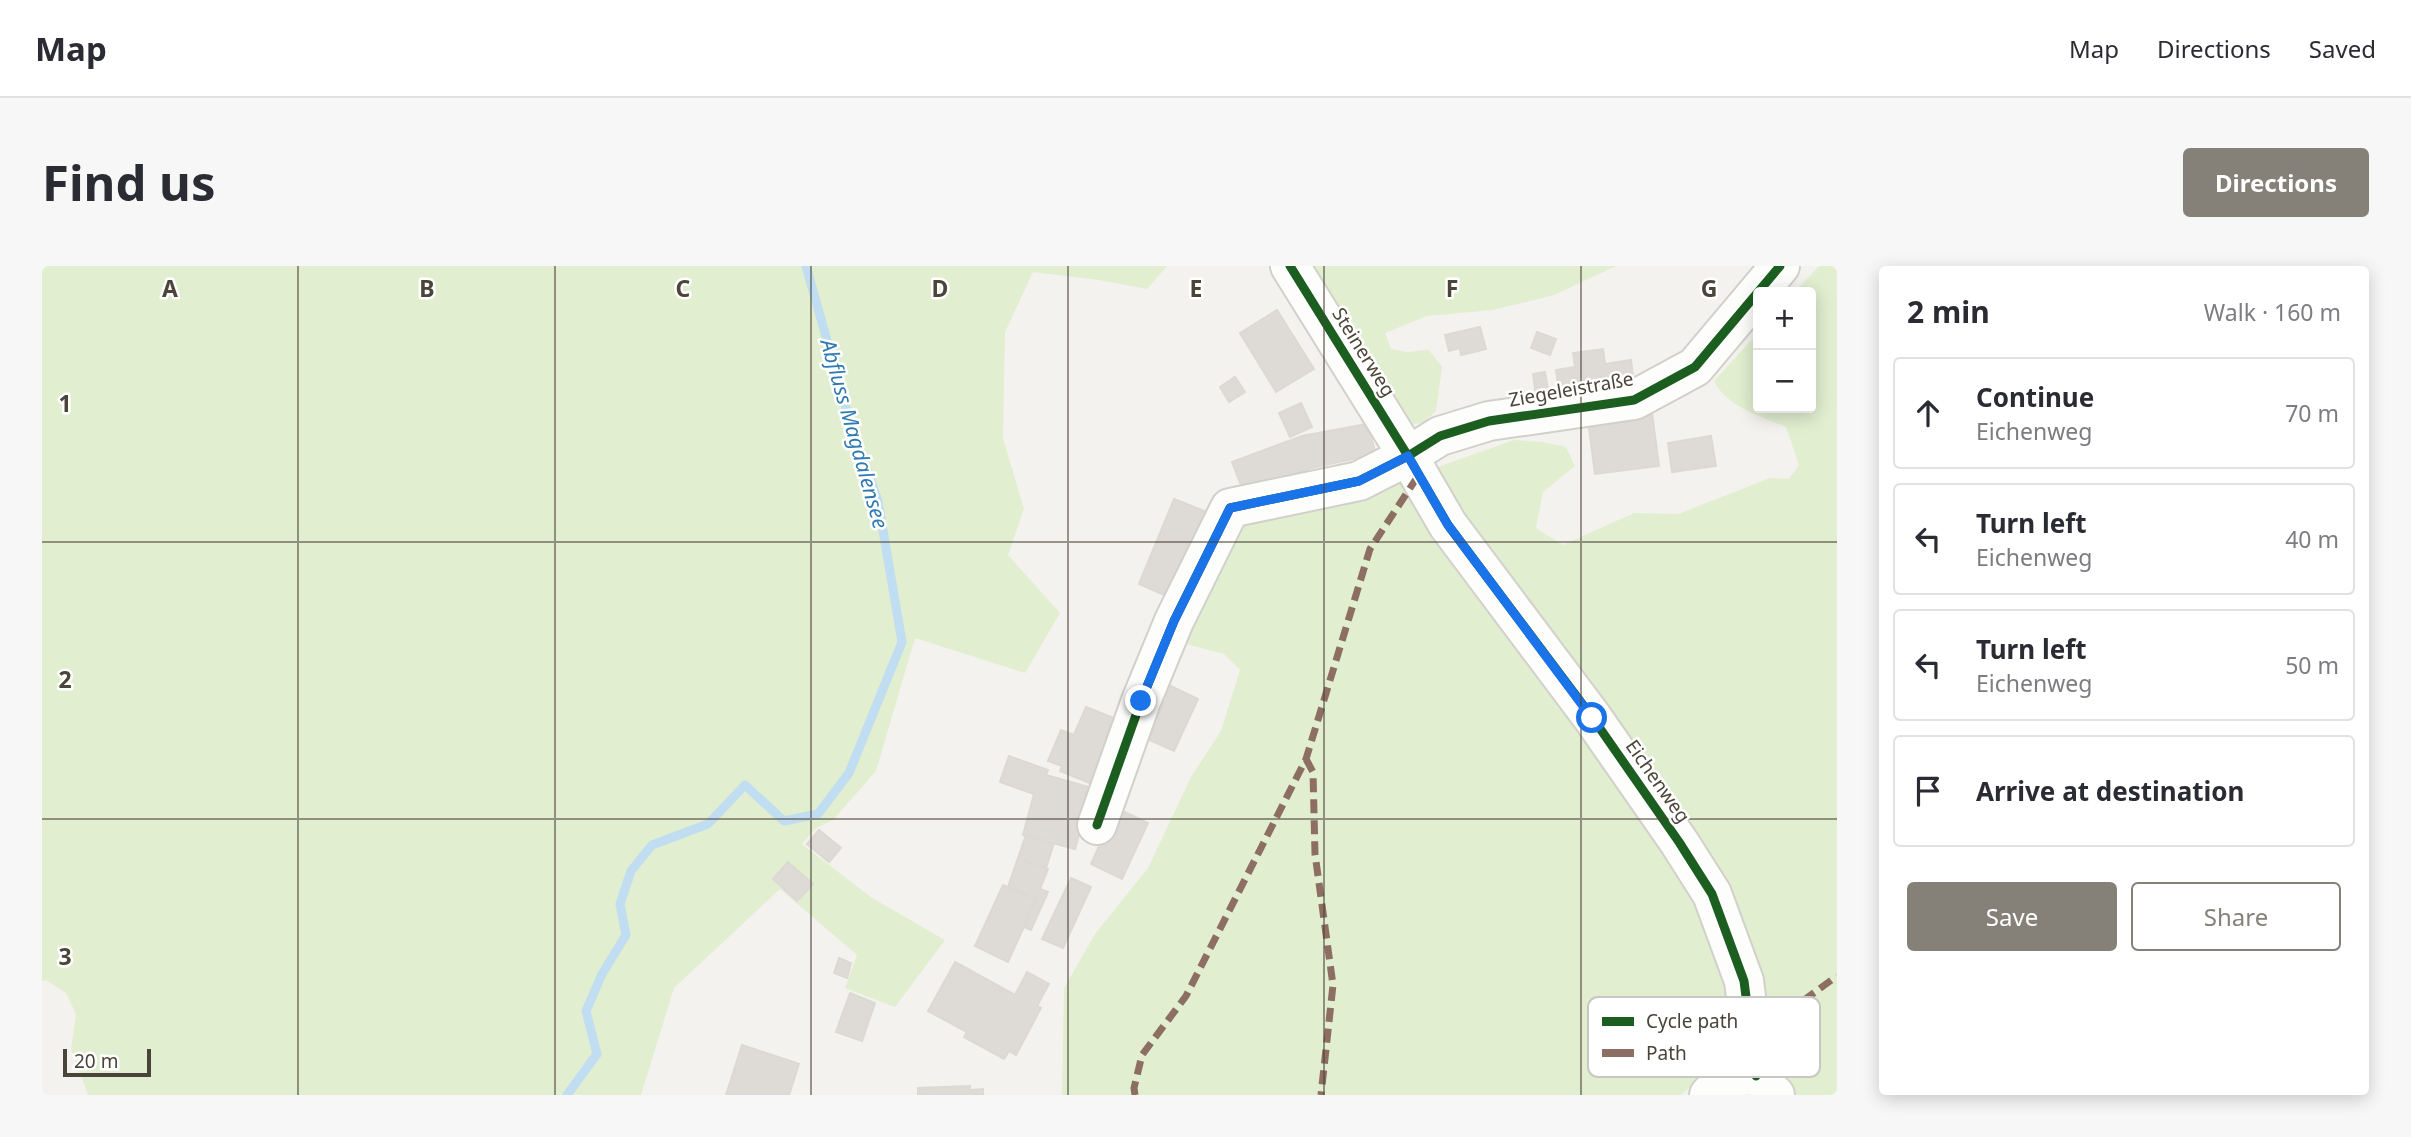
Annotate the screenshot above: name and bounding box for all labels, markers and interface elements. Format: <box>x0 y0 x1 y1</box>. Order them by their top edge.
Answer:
text: Map <box>35 26 107 71</box>
text: Map <box>2069 32 2119 65</box>
text: Directions <box>2157 32 2271 65</box>
text: Saved <box>2309 32 2376 65</box>
button: Directions <box>2183 148 2369 217</box>
text: Find us <box>42 149 216 215</box>
text: A <box>162 272 178 304</box>
text: B <box>419 272 435 304</box>
text: C <box>676 272 691 304</box>
text: D <box>932 272 948 304</box>
text: E <box>1190 272 1202 304</box>
text: F <box>1446 272 1458 304</box>
text: G <box>1701 272 1717 304</box>
map controls <box>1753 287 1816 413</box>
button: + <box>1753 287 1816 350</box>
text: 2 min <box>1907 291 1990 332</box>
text: Walk · 160 m <box>2204 296 2341 328</box>
street label: Steinerweg <box>1326 302 1402 402</box>
water label: Abfluss Magdalensee <box>814 334 895 532</box>
button: − <box>1753 350 1816 413</box>
street label: Ziegeleistraße <box>1507 365 1635 413</box>
text: Continue <box>1976 379 2094 415</box>
text: 1 <box>58 387 72 419</box>
icon: ahead <box>1909 394 1947 432</box>
text: 70 m <box>2285 397 2339 429</box>
text: Eichenweg <box>1976 415 2092 447</box>
text: Turn left <box>1976 505 2087 541</box>
icon: left <box>1909 520 1947 558</box>
text: 40 m <box>2285 523 2339 555</box>
text: Eichenweg <box>1976 541 2092 573</box>
text: Turn left <box>1976 631 2087 667</box>
icon: left <box>1909 646 1947 684</box>
text: 50 m <box>2285 649 2339 681</box>
text: 2 <box>58 663 72 695</box>
text: Eichenweg <box>1976 667 2092 699</box>
route end <box>1125 685 1156 716</box>
route start <box>1576 702 1607 733</box>
street label: Eichenweg <box>1620 734 1696 828</box>
icon: arrive <box>1909 772 1947 810</box>
text: Arrive at destination <box>1976 773 2245 809</box>
button: Save <box>1907 882 2117 951</box>
button: Share <box>2131 882 2341 951</box>
text: 3 <box>58 940 72 972</box>
legend <box>1588 997 1820 1077</box>
text: Cycle path <box>1646 1008 1738 1034</box>
text: Path <box>1646 1040 1687 1066</box>
scale bar <box>63 1046 150 1078</box>
text: 20 m <box>74 1048 118 1074</box>

